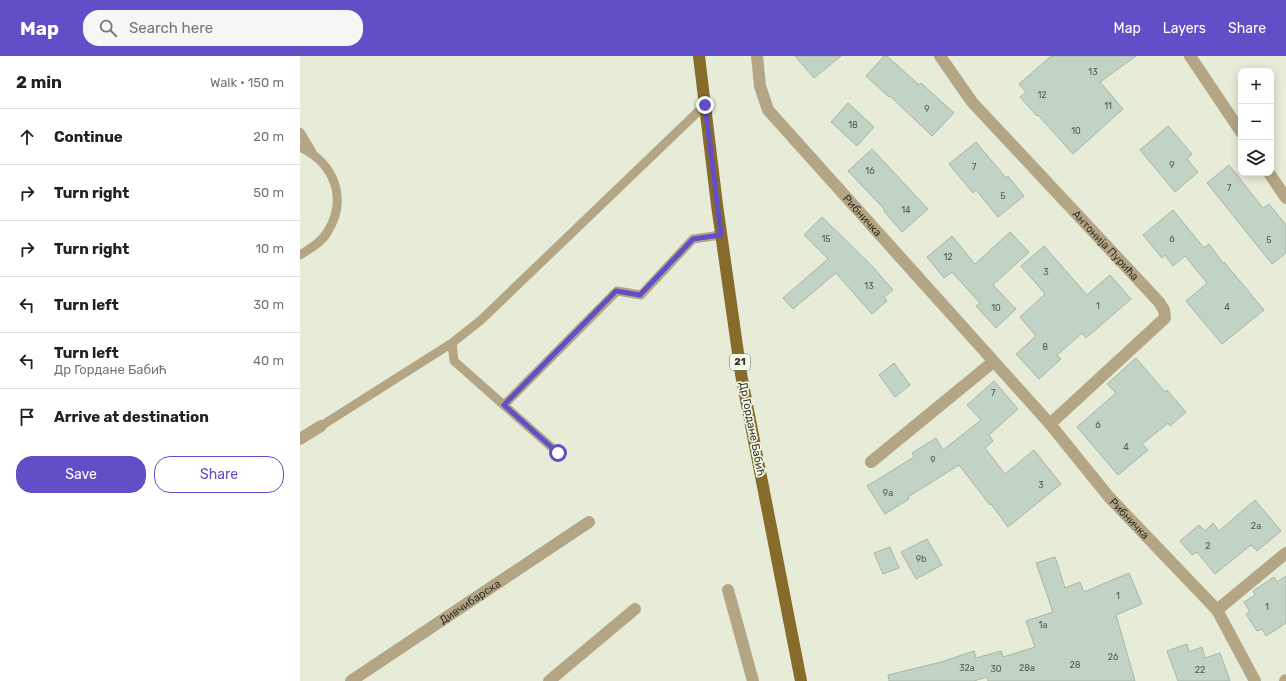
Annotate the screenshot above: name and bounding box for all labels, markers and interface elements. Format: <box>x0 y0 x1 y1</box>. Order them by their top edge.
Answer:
search box <box>83 10 363 46</box>
text: Map <box>20 17 59 40</box>
icon: search <box>97 17 119 39</box>
text: Search here <box>129 19 213 37</box>
text: Map <box>1114 20 1141 37</box>
text: Layers <box>1163 20 1206 37</box>
text: Share <box>1228 20 1266 37</box>
house number: 13 <box>1088 67 1098 77</box>
map controls <box>1238 68 1274 176</box>
button: + <box>1238 68 1274 104</box>
text: 2 min <box>16 72 62 92</box>
text: Walk · 150 m <box>210 75 284 90</box>
house number: 12 <box>1037 90 1047 100</box>
route end <box>696 96 714 114</box>
house number: 11 <box>1104 101 1112 111</box>
house number: 9 <box>924 104 930 114</box>
button: − <box>1238 104 1274 140</box>
house number: 18 <box>848 120 858 130</box>
icon: ahead <box>16 126 38 148</box>
house number: 10 <box>1071 126 1081 136</box>
text: Continue <box>54 128 123 146</box>
text: 20 m <box>253 129 284 144</box>
button: layers <box>1238 140 1274 176</box>
house number: 9 <box>1169 160 1175 170</box>
house number: 7 <box>972 162 977 172</box>
house number: 16 <box>865 166 875 176</box>
icon: right <box>16 182 38 204</box>
house number: 7 <box>1227 183 1232 193</box>
text: Turn right <box>54 184 129 202</box>
text: 50 m <box>253 185 284 200</box>
house number: 5 <box>1000 191 1006 201</box>
street label: Рибничка <box>840 192 885 239</box>
house number: 14 <box>901 205 911 215</box>
street label: Антонија Пурића <box>1070 207 1142 283</box>
house number: 15 <box>821 234 831 244</box>
house number: 6 <box>1169 234 1175 244</box>
house number: 5 <box>1266 235 1272 245</box>
icon: right <box>16 238 38 260</box>
text: Turn right <box>54 240 129 258</box>
text: 10 m <box>255 241 284 256</box>
house number: 12 <box>943 252 953 262</box>
house number: 3 <box>1043 267 1049 277</box>
house number: 13 <box>864 281 874 291</box>
icon: left <box>16 294 38 316</box>
text: Turn left <box>54 296 119 314</box>
text: 30 m <box>253 297 284 312</box>
house number: 1 <box>1096 301 1100 311</box>
house number: 4 <box>1224 302 1230 312</box>
house number: 10 <box>991 303 1001 313</box>
house number: 8 <box>1042 342 1048 352</box>
text: Turn left <box>54 344 119 362</box>
icon: left <box>16 350 38 372</box>
text: 40 m <box>253 353 284 368</box>
road number: 21 <box>730 354 750 370</box>
text: Др Гордане Бабић <box>54 362 167 377</box>
street label: Др Гордане Бабић <box>737 381 767 477</box>
house number: 7 <box>991 388 996 398</box>
icon: arrive <box>16 406 38 428</box>
text: Arrive at destination <box>54 408 209 426</box>
house number: 6 <box>1095 420 1101 430</box>
house number: 4 <box>1123 442 1129 452</box>
route start <box>549 444 567 462</box>
house number: 9 <box>930 455 936 465</box>
button: Save <box>16 456 146 493</box>
button: Share <box>154 456 284 493</box>
house number: 3 <box>1038 480 1044 490</box>
house number: 9a <box>883 488 893 498</box>
street label: Рибничка <box>1107 495 1152 542</box>
house number: 2a <box>1251 521 1261 531</box>
house number: 2 <box>1205 541 1211 551</box>
house number: 9b <box>916 554 926 564</box>
street label: Дивчибарска <box>437 577 503 627</box>
house number: 1 <box>1116 591 1120 601</box>
house number: 1 <box>1265 602 1269 612</box>
house number: 1a <box>1039 620 1047 630</box>
house number: 26 <box>1108 652 1119 662</box>
house number: 28 <box>1069 660 1081 670</box>
house number: 32a <box>959 663 975 673</box>
house number: 28a <box>1019 663 1035 673</box>
house number: 30 <box>990 664 1002 674</box>
house number: 22 <box>1195 665 1205 675</box>

